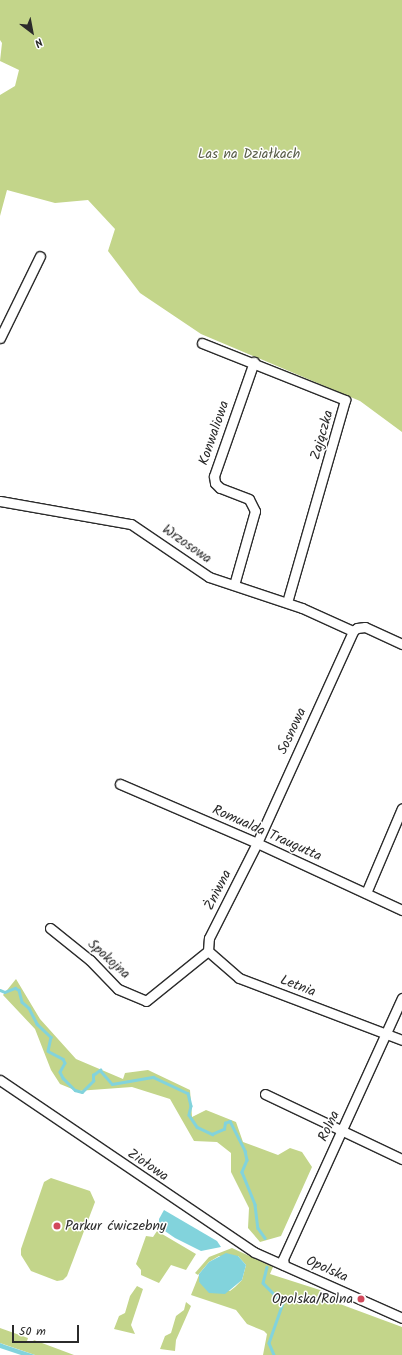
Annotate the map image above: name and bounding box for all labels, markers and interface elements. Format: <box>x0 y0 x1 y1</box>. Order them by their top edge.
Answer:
north arrow <box>12 12 52 52</box>
text: N <box>31 33 46 52</box>
park label: Las na Działkach <box>198 146 300 162</box>
street label: Konwaliowa <box>195 399 233 467</box>
street label: Zajączka <box>307 408 337 462</box>
street label: Wrzosowa <box>159 521 215 567</box>
street label: Sosnowa <box>274 705 310 757</box>
street label: Romualda Traugutta <box>210 801 324 865</box>
street label: Żniwna <box>201 867 235 913</box>
street label: Spokojna <box>84 936 134 982</box>
street label: Letnia <box>278 972 318 1000</box>
street label: Rolna <box>315 1108 343 1144</box>
street label: Ziołowa <box>124 1145 172 1185</box>
place label: Parkur ćwiczebny <box>65 1218 166 1234</box>
marker: Parkur ćwiczebny <box>52 1221 62 1231</box>
street label: Opolska <box>303 1252 351 1286</box>
place label: Opolska/Rolna <box>272 1291 353 1307</box>
marker: Opolska/Rolna <box>356 1294 366 1304</box>
scale bar <box>14 1317 81 1343</box>
text: 50 m <box>19 1322 46 1341</box>

